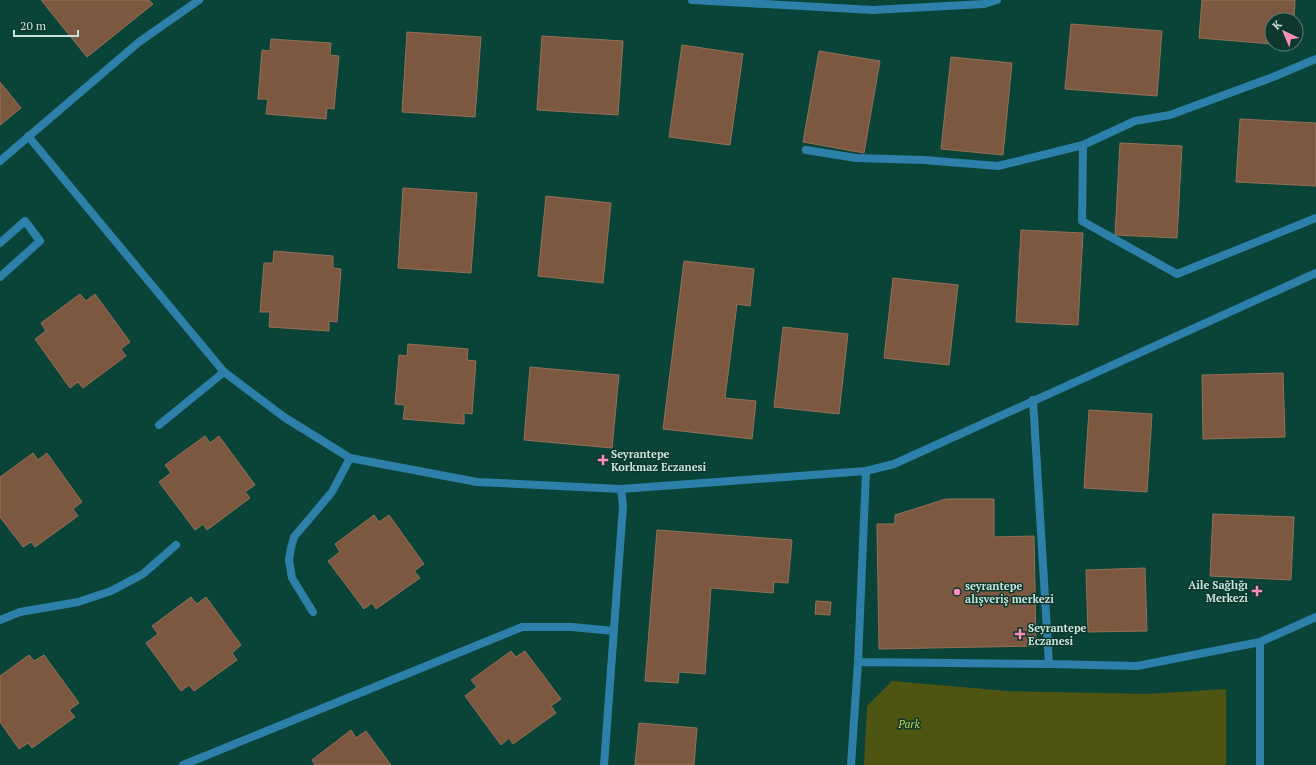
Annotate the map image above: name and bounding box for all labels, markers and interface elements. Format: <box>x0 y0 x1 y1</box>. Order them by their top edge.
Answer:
scale bar <box>14 12 78 38</box>
north arrow <box>1264 12 1304 52</box>
text: K <box>1269 17 1285 33</box>
text: 20 m <box>20 18 47 33</box>
place label: Seyrantepe Korkmaz Eczanesi <box>611 447 707 474</box>
marker: Seyrantepe Korkmaz Eczanesi <box>598 455 608 465</box>
place label: Aile Sağlığı Merkezi <box>1188 578 1248 605</box>
place label: seyrantepe alışveriş merkezi <box>965 579 1054 606</box>
marker: Aile Sağlığı Merkezi <box>1251 585 1263 597</box>
marker: seyrantepe alışveriş merkezi <box>952 587 962 597</box>
place label: Seyrantepe Eczanesi <box>1028 621 1087 648</box>
marker: Seyrantepe Eczanesi <box>1015 629 1025 639</box>
park label: Park <box>897 717 921 731</box>

